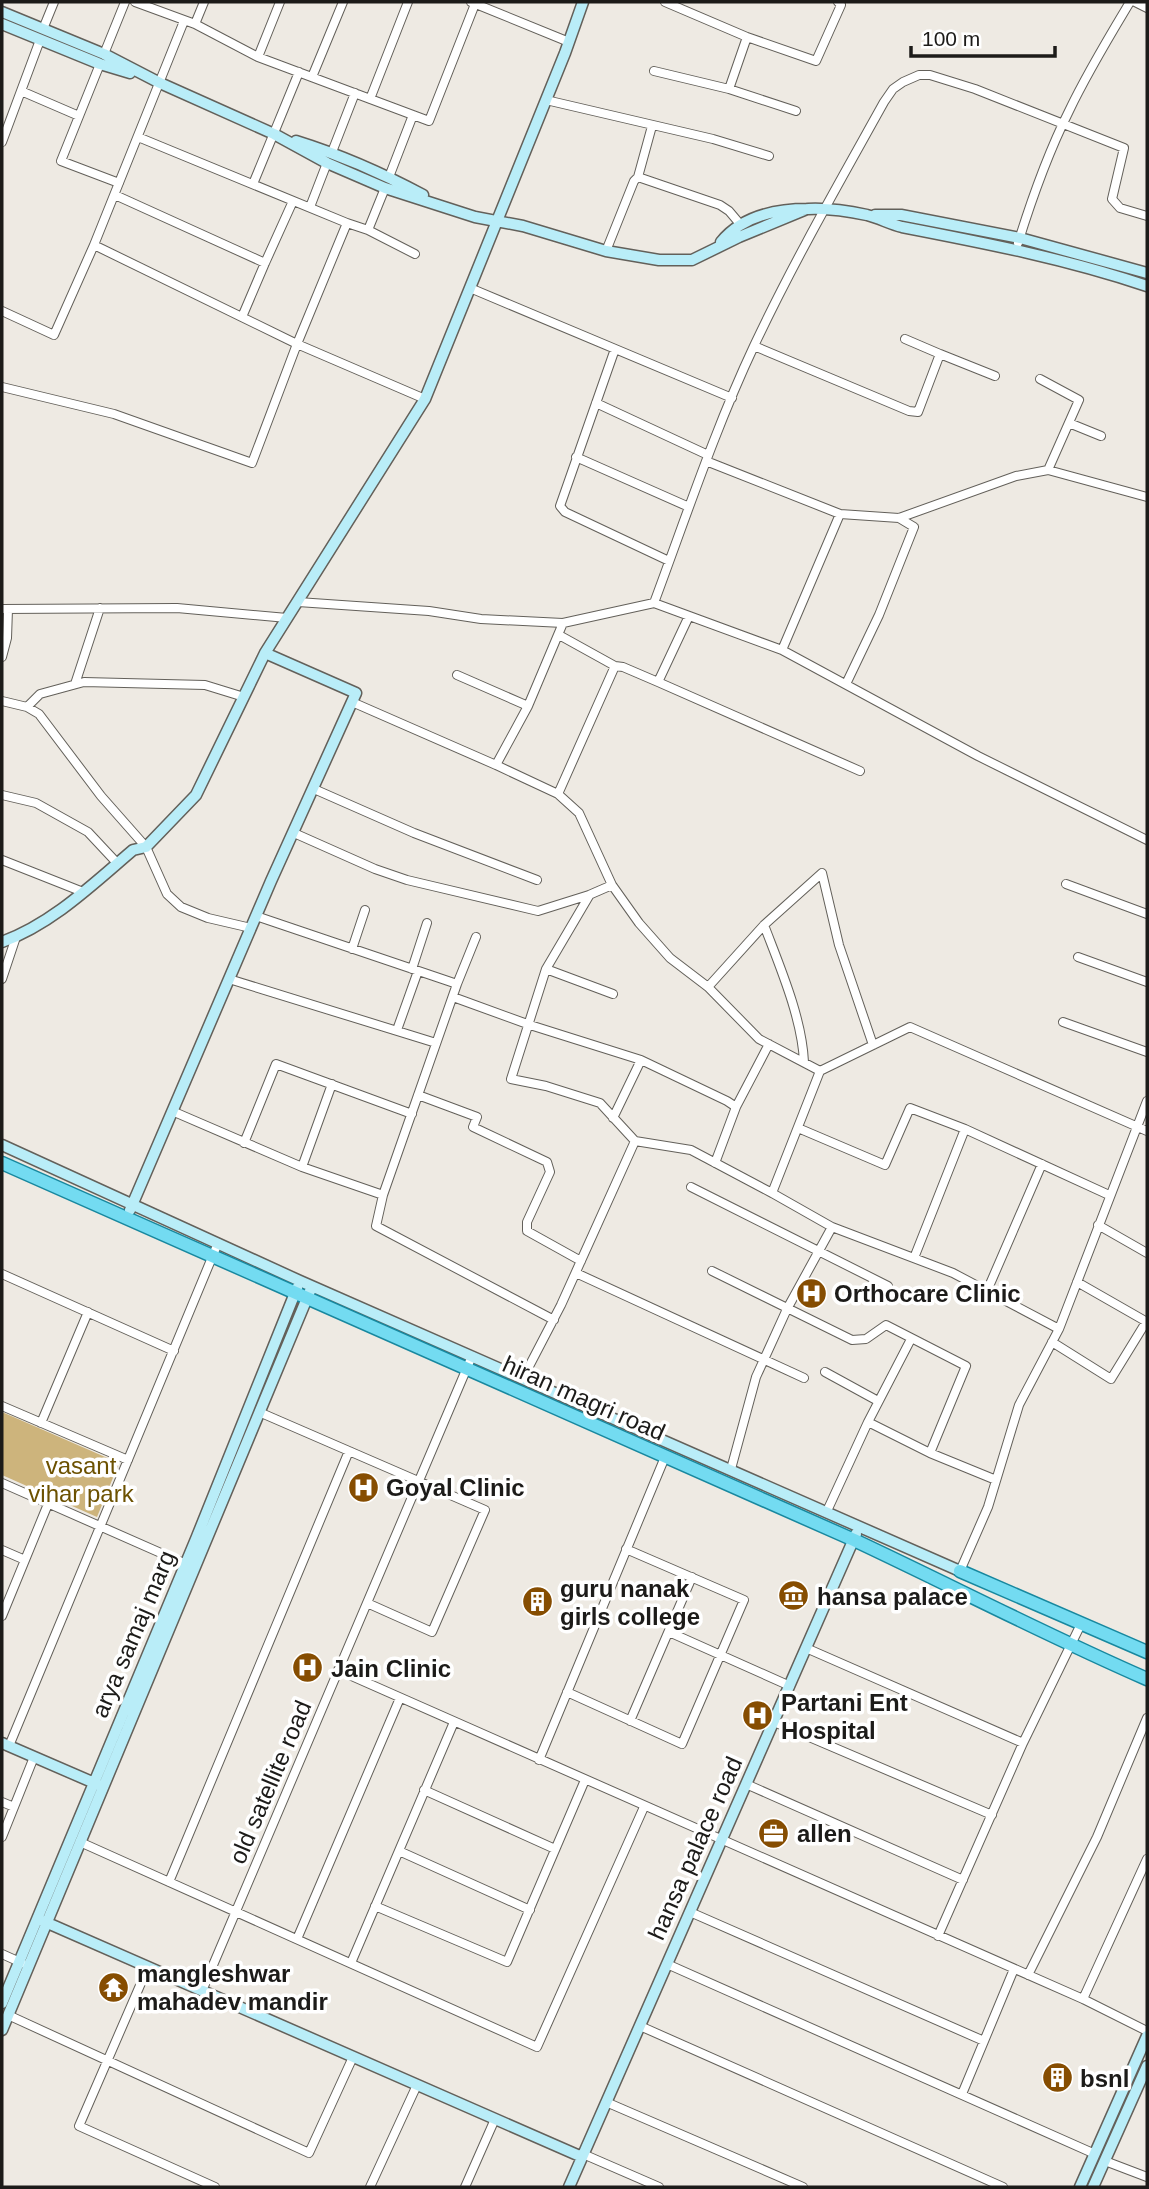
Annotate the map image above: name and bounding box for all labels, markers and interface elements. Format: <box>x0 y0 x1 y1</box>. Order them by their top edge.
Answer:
scale bar <box>911 14 1054 58</box>
text: 100 m <box>922 27 980 50</box>
hospital icon: Orthocare Clinic <box>794 1276 828 1310</box>
place label: Orthocare Clinic <box>834 1280 1021 1307</box>
street label: hiran magri road <box>499 1350 669 1446</box>
park label: vasant vihar park <box>28 1452 135 1507</box>
hospital icon: Goyal Clinic <box>346 1470 380 1504</box>
place label: Goyal Clinic <box>386 1474 525 1501</box>
street label: arya samaj marg <box>86 1546 180 1722</box>
place label: guru nanak girls college <box>560 1575 700 1630</box>
museum icon: hansa palace <box>777 1579 811 1613</box>
place label: hansa palace <box>817 1583 968 1610</box>
building icon: guru nanak girls college <box>520 1585 554 1619</box>
hospital icon: Jain Clinic <box>291 1651 325 1685</box>
place label: Jain Clinic <box>331 1655 451 1682</box>
place label: Partani Ent Hospital <box>781 1689 908 1744</box>
street label: old satellite road <box>223 1696 317 1868</box>
hospital icon: Partani Ent Hospital <box>741 1699 775 1733</box>
street label: hansa palace road <box>643 1752 747 1944</box>
office icon: allen <box>757 1816 791 1850</box>
place label: allen <box>797 1820 852 1847</box>
place label: mangleshwar mahadev mandir <box>137 1960 328 2015</box>
temple icon: mangleshwar mahadev mandir <box>97 1970 131 2004</box>
building icon: bsnl <box>1040 2061 1074 2095</box>
place label: bsnl <box>1080 2065 1129 2092</box>

